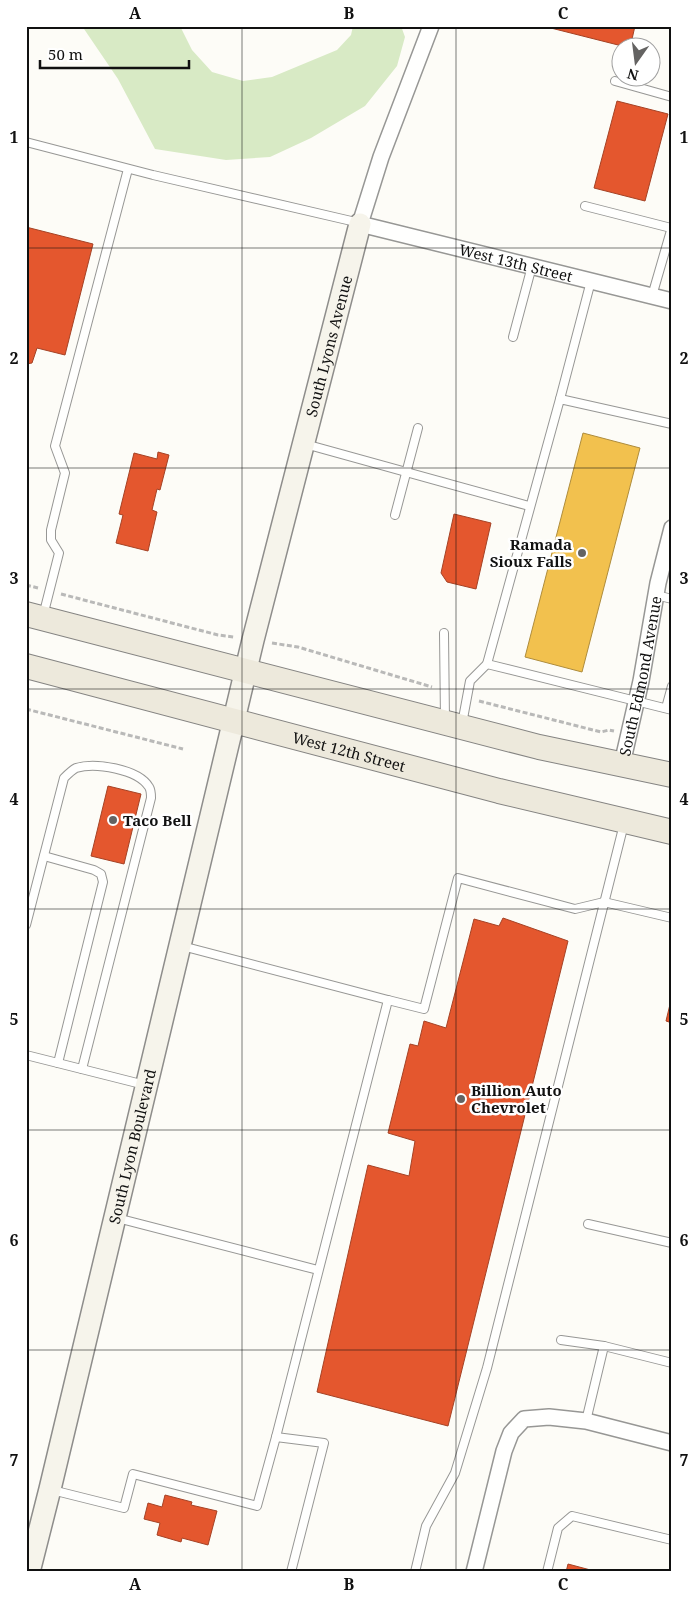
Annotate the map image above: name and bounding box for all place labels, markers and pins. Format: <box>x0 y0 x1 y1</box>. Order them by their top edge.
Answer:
place label: Ramada Sioux Falls <box>490 534 572 571</box>
marker: Ramada Sioux Falls <box>576 547 588 559</box>
place label: Taco Bell <box>123 810 192 830</box>
marker: Taco Bell <box>107 814 119 826</box>
place label: Billion Auto Chevrolet <box>471 1080 562 1117</box>
marker: Billion Auto Chevrolet <box>455 1093 467 1105</box>

